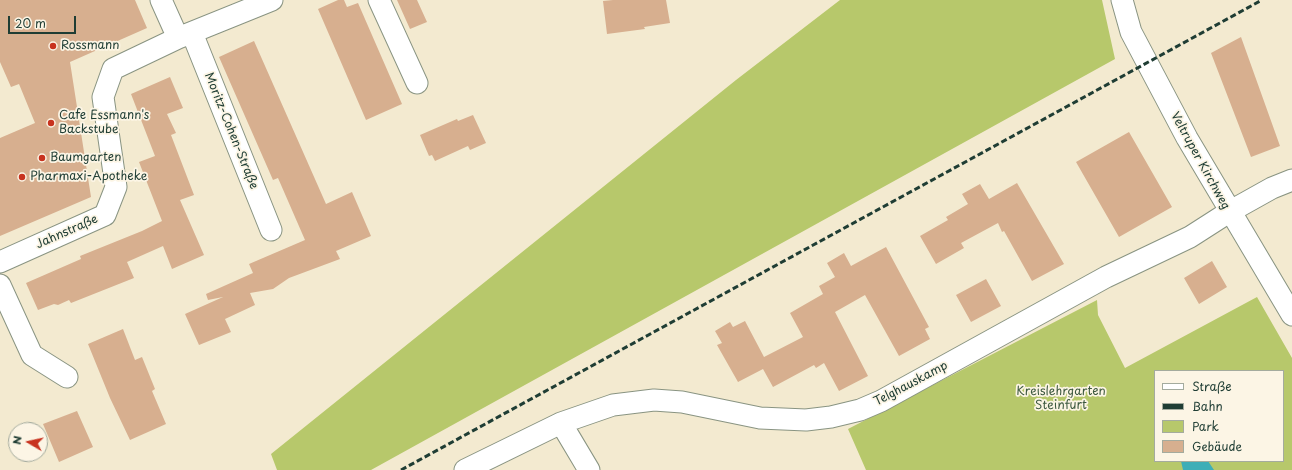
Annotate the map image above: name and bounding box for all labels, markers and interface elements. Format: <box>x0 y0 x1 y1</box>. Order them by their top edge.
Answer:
scale bar <box>10 8 78 34</box>
text: 20 m <box>15 14 46 32</box>
place label: Rossmann <box>61 39 120 53</box>
marker: Rossmann <box>48 41 58 51</box>
street label: Moritz-Cohen-Straße <box>201 71 261 191</box>
place label: Cafe Essmann's Backstube <box>59 109 149 137</box>
street label: Veltruper Kirchweg <box>1167 110 1233 212</box>
marker: Cafe Essmann's Backstube <box>46 118 56 128</box>
place label: Baumgarten <box>50 151 121 165</box>
marker: Baumgarten <box>37 153 47 163</box>
place label: Pharmaxi-Apotheke <box>30 170 147 184</box>
marker: Pharmaxi-Apotheke <box>17 172 27 182</box>
street label: Jahnstraße <box>34 212 100 252</box>
street label: Telghauskamp <box>872 359 950 409</box>
legend <box>1154 370 1284 462</box>
text: Straße <box>1192 377 1232 395</box>
park label: Kreislehrgarten Steinfurt <box>1016 385 1106 413</box>
text: Bahn <box>1192 397 1223 415</box>
text: Park <box>1192 417 1219 435</box>
north arrow <box>8 422 48 462</box>
text: N <box>8 435 26 446</box>
text: Gebäude <box>1192 437 1242 455</box>

